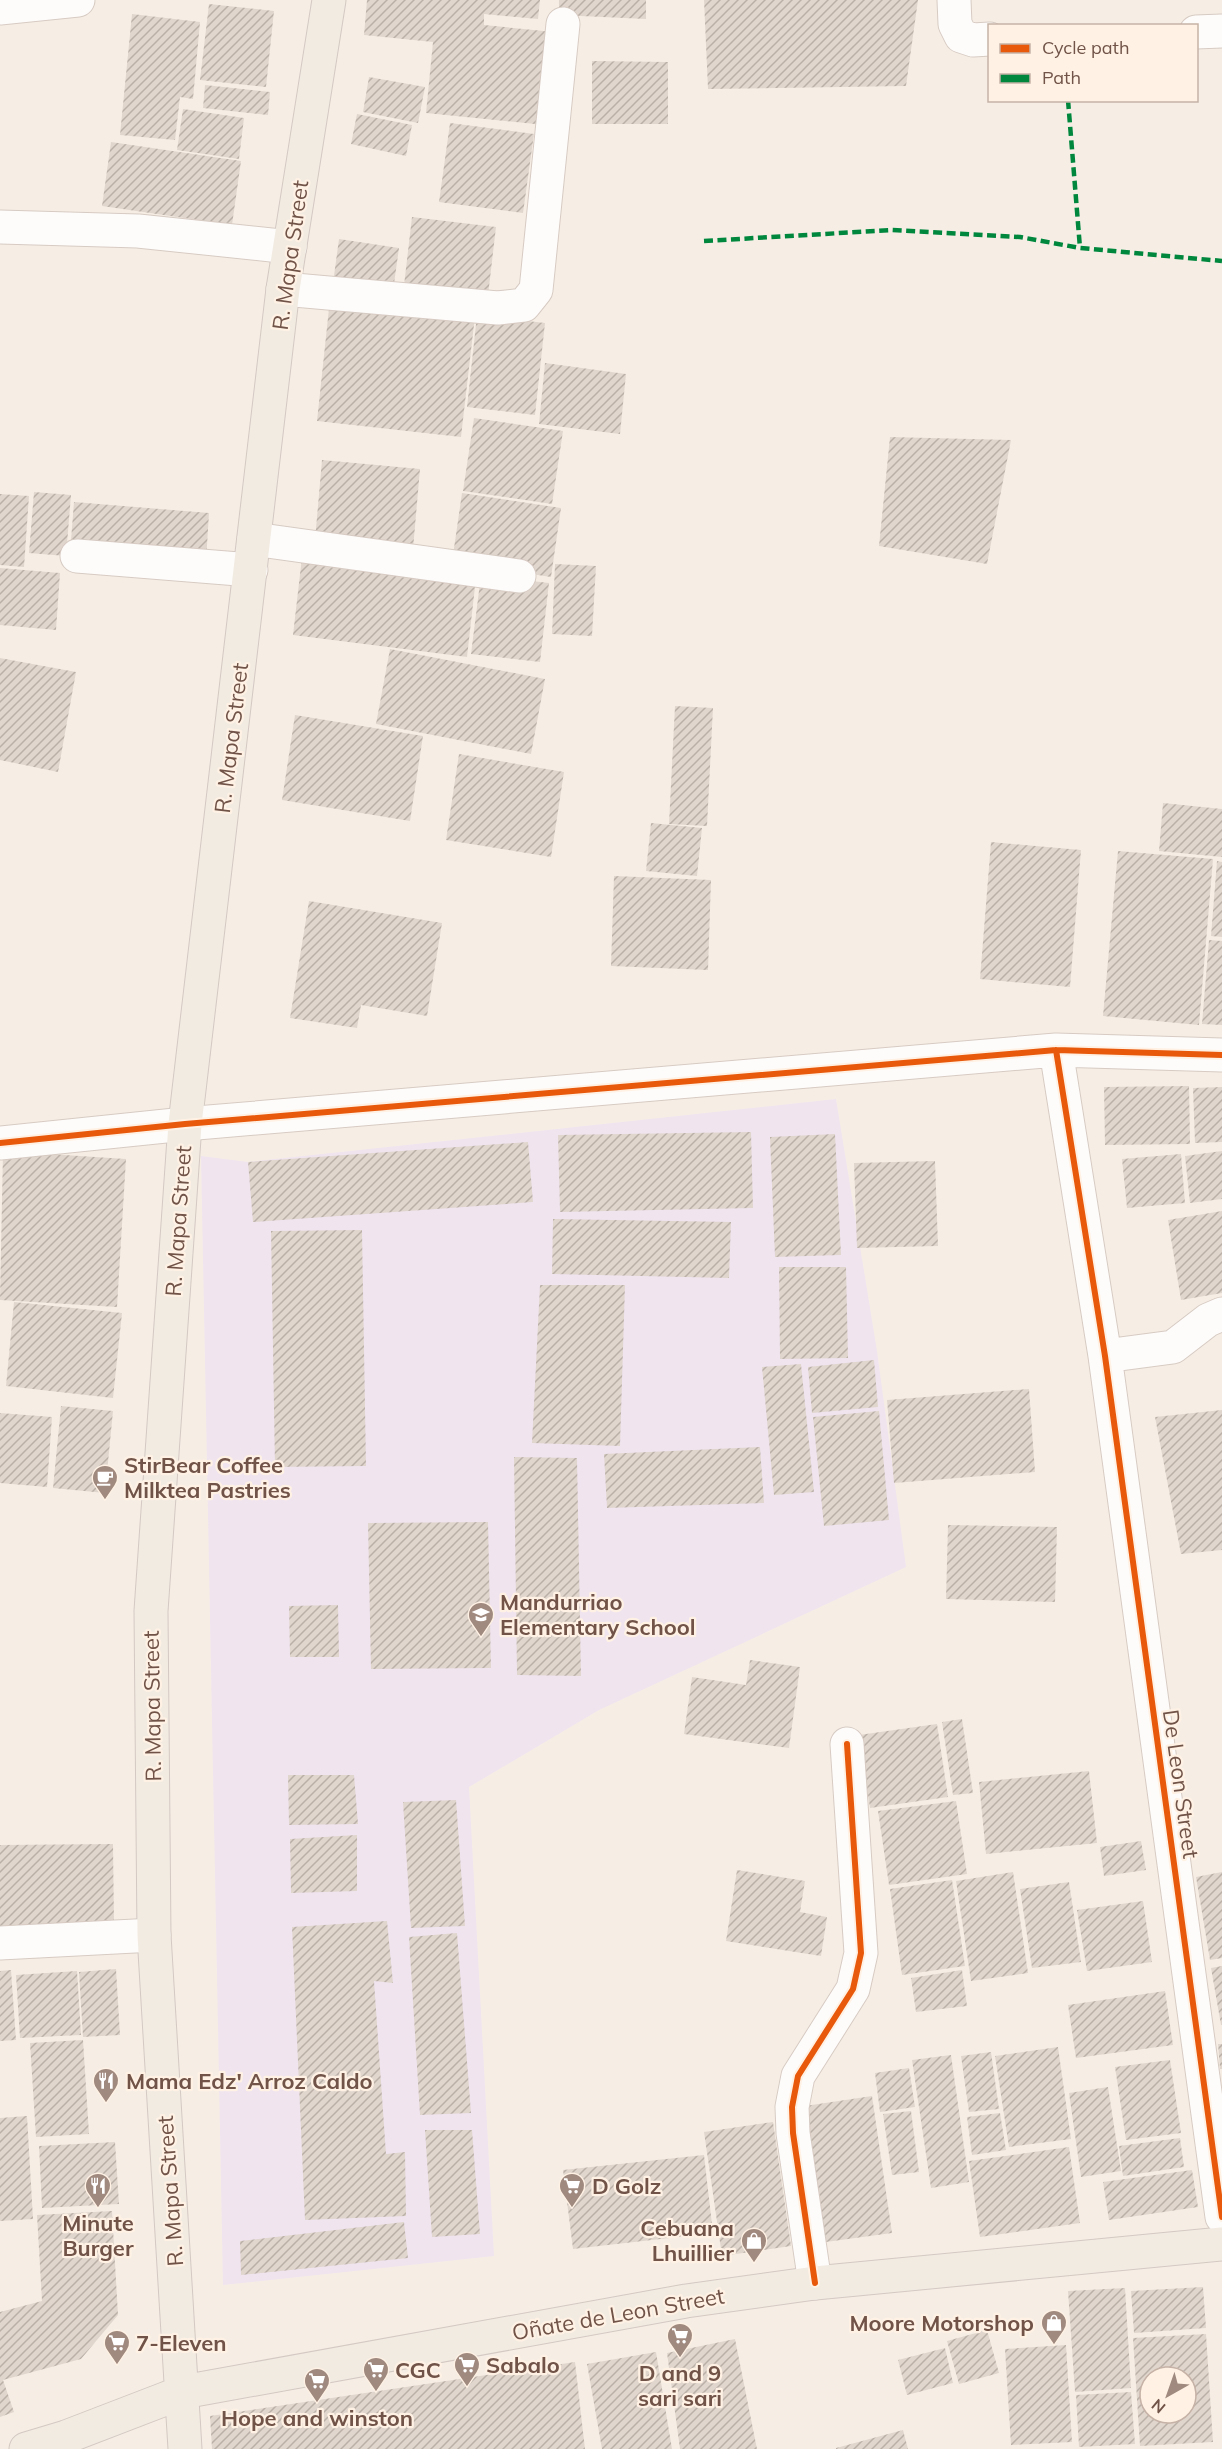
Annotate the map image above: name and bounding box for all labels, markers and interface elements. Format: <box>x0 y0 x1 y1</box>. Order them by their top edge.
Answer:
legend <box>988 24 1198 102</box>
text: Cycle path <box>1042 36 1129 59</box>
text: Path <box>1042 66 1081 89</box>
street label: R. Mapa Street <box>266 178 314 332</box>
street label: R. Mapa Street <box>208 661 254 815</box>
street label: R. Mapa Street <box>159 1144 197 1297</box>
place label: StirBear Coffee Milktea Pastries <box>124 1451 291 1504</box>
cafe icon: StirBear Coffee Milktea Pastries <box>90 1463 120 1501</box>
place label: Mandurriao Elementary School <box>500 1588 696 1641</box>
school or university icon: Mandurriao Elementary School <box>466 1600 496 1638</box>
street label: R. Mapa Street <box>137 1630 167 1782</box>
street label: De Leon Street <box>1157 1708 1205 1861</box>
restaurant icon: Mama Edz' Arroz Caldo <box>91 2066 121 2104</box>
place label: Mama Edz' Arroz Caldo <box>126 2067 373 2095</box>
street label: R. Mapa Street <box>151 2114 189 2267</box>
restaurant icon: Minute Burger <box>83 2171 113 2209</box>
supermarket icon: D Golz <box>557 2171 587 2209</box>
place label: D Golz <box>592 2172 661 2200</box>
place label: Minute Burger <box>62 2209 134 2262</box>
place label: Cebuana Lhuillier <box>640 2214 734 2267</box>
shop icon: Cebuana Lhuillier <box>739 2226 769 2264</box>
street label: Oñate de Leon Street <box>510 2281 727 2346</box>
shop icon: Moore Motorshop <box>1039 2308 1069 2346</box>
place label: Moore Motorshop <box>849 2309 1034 2337</box>
supermarket icon: D and 9 sari sari <box>665 2321 695 2359</box>
supermarket icon: 7-Eleven <box>102 2328 132 2366</box>
place label: 7-Eleven <box>136 2329 227 2357</box>
supermarket icon: Sabalo <box>452 2350 482 2388</box>
place label: Sabalo <box>486 2351 560 2379</box>
supermarket icon: CGC <box>361 2355 391 2393</box>
place label: CGC <box>395 2356 441 2384</box>
place label: D and 9 sari sari <box>638 2359 722 2412</box>
north arrow <box>1138 2365 1198 2425</box>
supermarket icon: Hope and winston <box>302 2366 332 2404</box>
text: N <box>1147 2395 1169 2418</box>
place label: Hope and winston <box>221 2404 413 2432</box>

